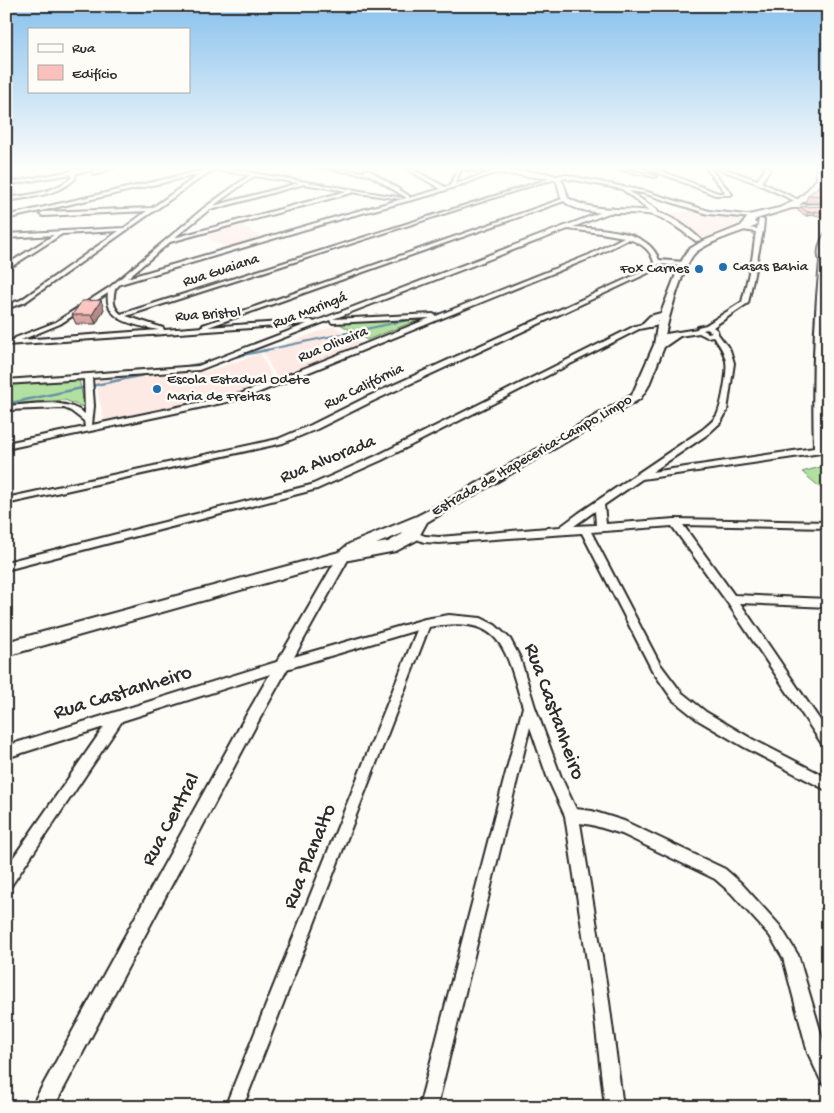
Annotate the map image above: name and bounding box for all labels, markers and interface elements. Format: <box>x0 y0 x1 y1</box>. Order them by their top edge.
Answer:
legend <box>28 28 190 92</box>
text: Rua <box>72 40 96 58</box>
text: Edifício <box>72 66 118 84</box>
street label: Rua Guaiana <box>181 250 262 292</box>
place label: Casas Bahia <box>733 258 809 276</box>
place label: Fox Carnes <box>619 260 689 278</box>
marker: Casas Bahia <box>717 261 729 273</box>
marker: Fox Carnes <box>693 263 705 275</box>
street label: Rua Maringá <box>270 288 350 333</box>
street label: Rua Bristol <box>175 304 241 326</box>
street label: Rua Oliveira <box>296 323 371 367</box>
street label: Rua Califórnia <box>321 360 407 414</box>
place label: Escola Estadual Odete Maria de Freitas <box>167 371 310 406</box>
marker: Escola Estadual Odete Maria de Freitas <box>151 383 163 395</box>
street label: Estrada de Itapecerica-Campo Limpo <box>429 391 636 521</box>
street label: Rua Alvorada <box>277 431 380 489</box>
street label: Rua Castanheiro <box>517 640 589 784</box>
street label: Rua Castanheiro <box>51 661 195 727</box>
street label: Rua Central <box>137 769 207 871</box>
street label: Rua Planalto <box>279 801 343 913</box>

